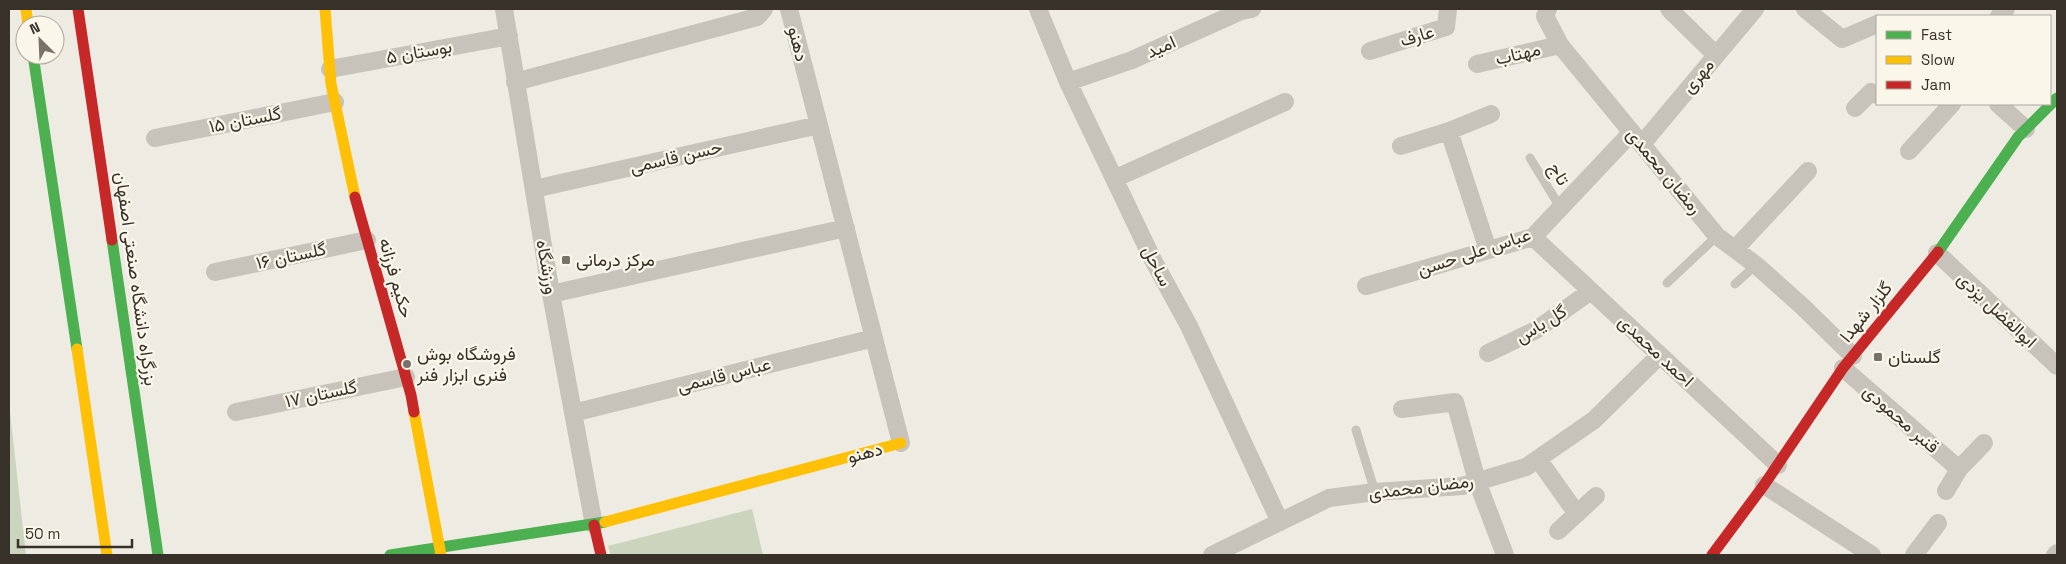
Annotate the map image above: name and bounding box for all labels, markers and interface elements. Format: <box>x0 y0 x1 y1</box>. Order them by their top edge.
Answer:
north arrow <box>15 15 65 65</box>
legend <box>1876 15 2051 105</box>
text: N <box>27 18 43 38</box>
street label: عارف <box>1397 19 1437 52</box>
street label: دهنو <box>783 24 814 64</box>
text: Fast <box>1921 25 1952 44</box>
street label: امید <box>1142 30 1179 63</box>
street label: بوستان ۵ <box>384 34 454 69</box>
street label: مهتاب <box>1493 37 1543 70</box>
text: Slow <box>1921 50 1955 69</box>
street label: مهری <box>1677 54 1719 98</box>
text: Jam <box>1921 75 1951 94</box>
street label: گلستان ۱۵ <box>207 101 283 138</box>
street label: رمضان محمدی <box>1622 123 1707 219</box>
street label: حسن قاسمی <box>627 135 724 178</box>
street label: تاج <box>1543 158 1575 190</box>
street label: بزرگراه دانشگاه صنعتی اصفهان <box>110 171 163 387</box>
street label: عباس علی حسن <box>1414 222 1533 281</box>
street label: حکیم فرزانه <box>373 235 419 321</box>
street label: گلستان ۱۶ <box>254 237 328 274</box>
street label: ورزشگاه <box>531 238 564 296</box>
street label: ساحل <box>1137 241 1177 290</box>
place label: مرکز درمانی <box>576 248 655 271</box>
marker: مرکز درمانی <box>560 254 572 266</box>
street label: ابوالفضل یزدی <box>1953 267 2042 353</box>
street label: گلزار شهدا <box>1834 277 1897 347</box>
street label: گل یاس <box>1511 299 1571 348</box>
street label: احمد محمدی <box>1614 310 1699 392</box>
place label: فروشگاه بوش فنری ابزار فنر <box>416 342 516 386</box>
place label: گلستان <box>1888 345 1941 368</box>
marker: گلستان <box>1872 351 1884 363</box>
street label: عباس قاسمی <box>675 352 773 397</box>
marker: فروشگاه بوش فنری ابزار فنر <box>401 358 413 370</box>
street label: گلستان ۱۷ <box>283 375 359 412</box>
street label: قنبر محمودی <box>1858 379 1944 458</box>
street label: دهنو <box>845 437 885 468</box>
street label: رمضان محمدی <box>1367 469 1475 504</box>
scale bar <box>18 516 131 548</box>
text: 50 m <box>25 524 60 543</box>

